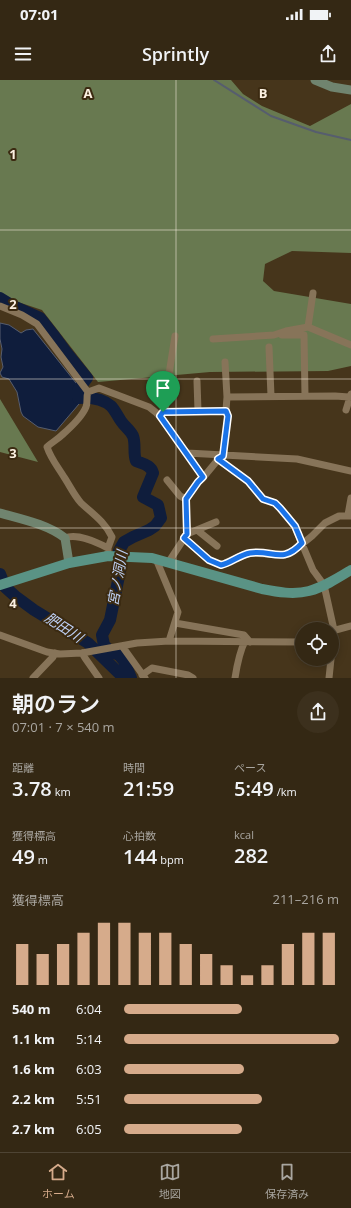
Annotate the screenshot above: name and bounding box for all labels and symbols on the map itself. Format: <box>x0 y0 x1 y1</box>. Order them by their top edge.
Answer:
text: A <box>84 84 93 102</box>
text: B <box>259 84 268 102</box>
text: 1 <box>9 145 17 163</box>
text: 2 <box>9 295 17 313</box>
pin <box>146 371 180 412</box>
text: 3 <box>9 444 17 462</box>
water label: 宮ノ洞川 <box>103 547 132 607</box>
text: 4 <box>9 594 17 612</box>
water label: 肥田川 <box>41 608 88 647</box>

